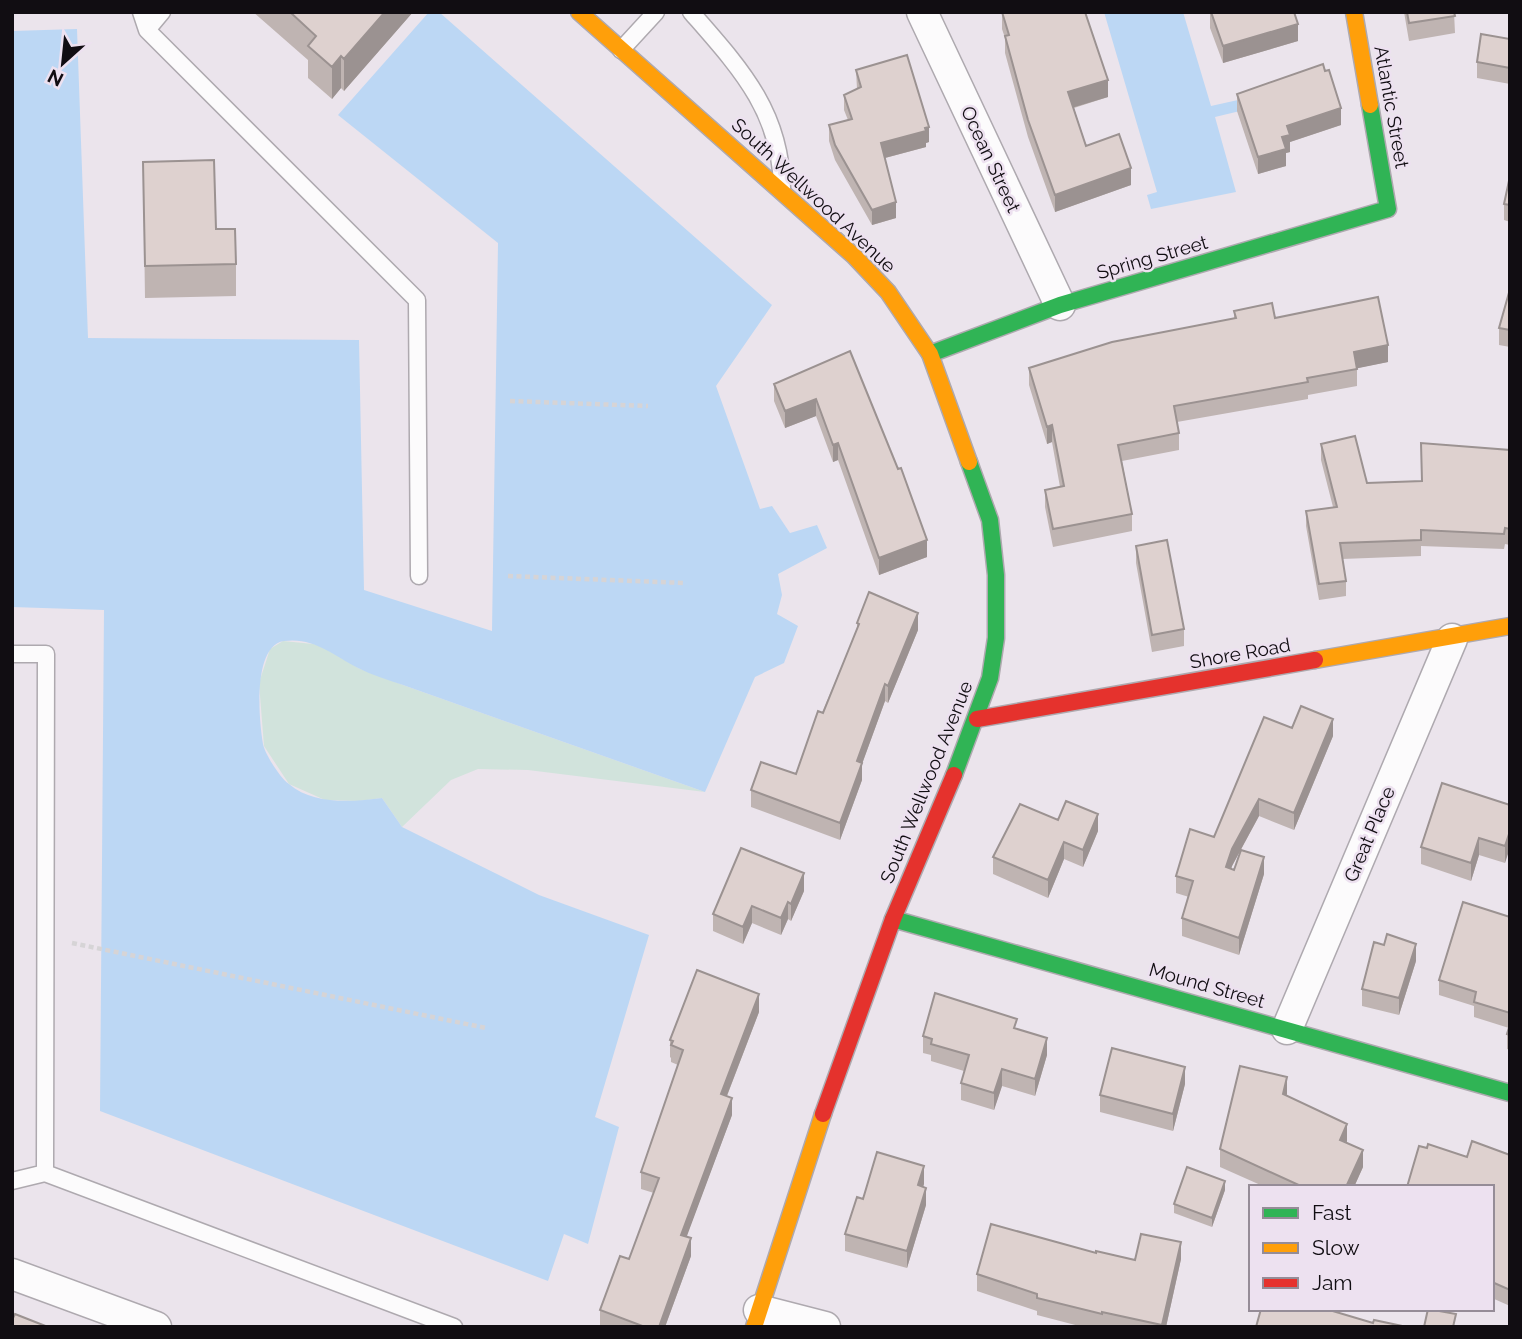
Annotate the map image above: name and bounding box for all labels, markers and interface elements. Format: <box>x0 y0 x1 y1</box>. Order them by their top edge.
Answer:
north arrow <box>28 28 98 98</box>
street label: Atlantic Street <box>1370 44 1414 170</box>
text: N <box>44 65 67 91</box>
street label: Ocean Street <box>957 102 1025 216</box>
street label: South Wellwood Avenue <box>728 113 900 277</box>
street label: Spring Street <box>1094 230 1211 283</box>
street label: Shore Road <box>1188 633 1292 673</box>
street label: South Wellwood Avenue <box>875 678 977 886</box>
street label: Great Place <box>1339 783 1399 885</box>
street label: Mound Street <box>1147 958 1268 1012</box>
legend <box>1249 1185 1494 1311</box>
text: Fast <box>1312 1200 1352 1225</box>
text: Slow <box>1312 1235 1360 1260</box>
text: Jam <box>1312 1270 1353 1295</box>

